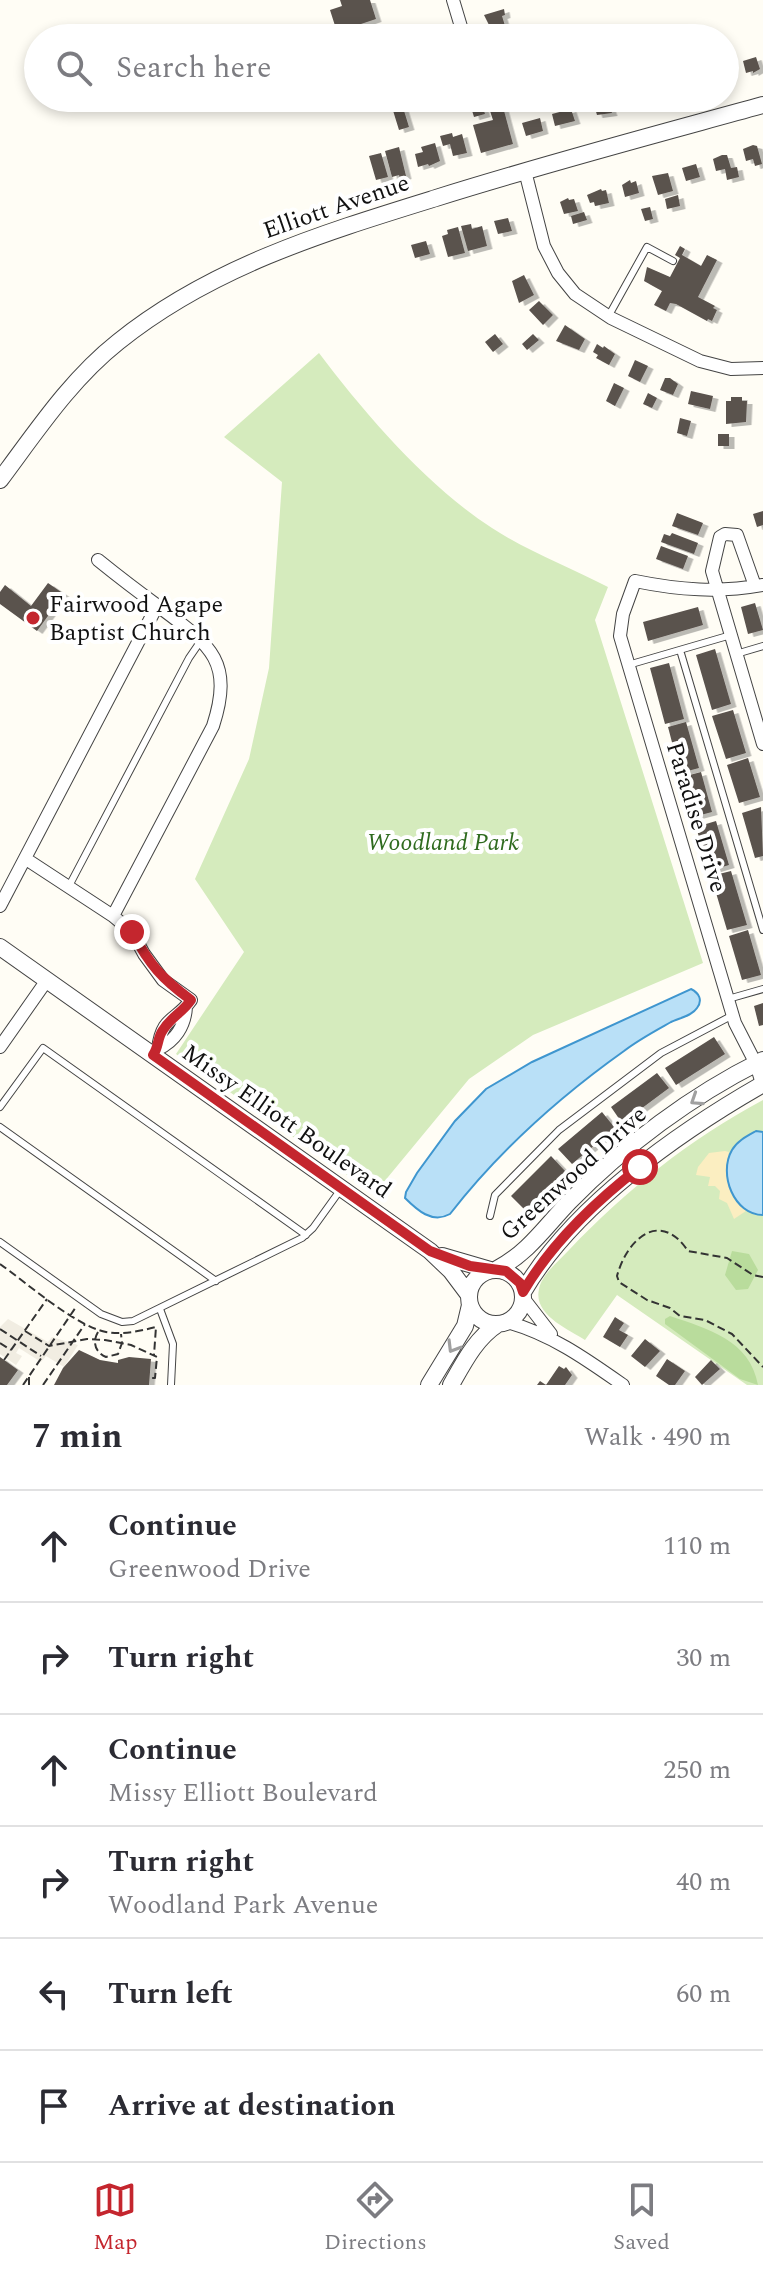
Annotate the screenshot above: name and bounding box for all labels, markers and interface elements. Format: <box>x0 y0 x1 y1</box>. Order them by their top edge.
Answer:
search box <box>24 24 739 112</box>
text: Search here <box>116 45 272 91</box>
icon: search <box>52 46 96 90</box>
street label: Elliott Avenue <box>258 165 414 249</box>
place label: Fairwood Agape Baptist Church <box>49 587 223 651</box>
marker: Fairwood Agape Baptist Church <box>24 609 42 627</box>
street label: Paradise Drive <box>656 738 736 897</box>
park label: Woodland Park <box>367 825 519 861</box>
route end <box>114 914 150 950</box>
street label: Missy Elliott Boulevard <box>174 1036 399 1208</box>
one-way arrow <box>690 1090 705 1105</box>
street label: Greenwood Drive <box>492 1098 655 1250</box>
route start <box>622 1149 658 1185</box>
one-way arrow <box>448 1338 463 1353</box>
text: 7 min <box>32 1411 122 1463</box>
text: Walk · 490 m <box>584 1417 731 1457</box>
text: Continue <box>108 1503 237 1549</box>
icon: ahead <box>32 1524 76 1568</box>
text: 110 m <box>663 1526 731 1566</box>
text: Greenwood Drive <box>108 1549 311 1589</box>
text: Turn right <box>108 1635 254 1681</box>
icon: right <box>32 1636 76 1680</box>
text: 30 m <box>676 1638 731 1678</box>
text: Continue <box>108 1727 237 1773</box>
icon: ahead <box>32 1748 76 1792</box>
text: 250 m <box>663 1750 731 1790</box>
text: Missy Elliott Boulevard <box>108 1773 378 1813</box>
text: Turn right <box>108 1839 254 1885</box>
icon: right <box>32 1860 76 1904</box>
text: 40 m <box>676 1862 731 1902</box>
text: Woodland Park Avenue <box>108 1885 378 1925</box>
text: Turn left <box>108 1971 233 2017</box>
icon: left <box>32 1972 76 2016</box>
text: 60 m <box>676 1974 731 2014</box>
text: Arrive at destination <box>108 2083 395 2129</box>
icon: arrive <box>32 2084 76 2128</box>
tab: Map <box>93 2178 138 2259</box>
tab: Directions <box>324 2178 427 2259</box>
tab: Saved <box>613 2178 670 2259</box>

